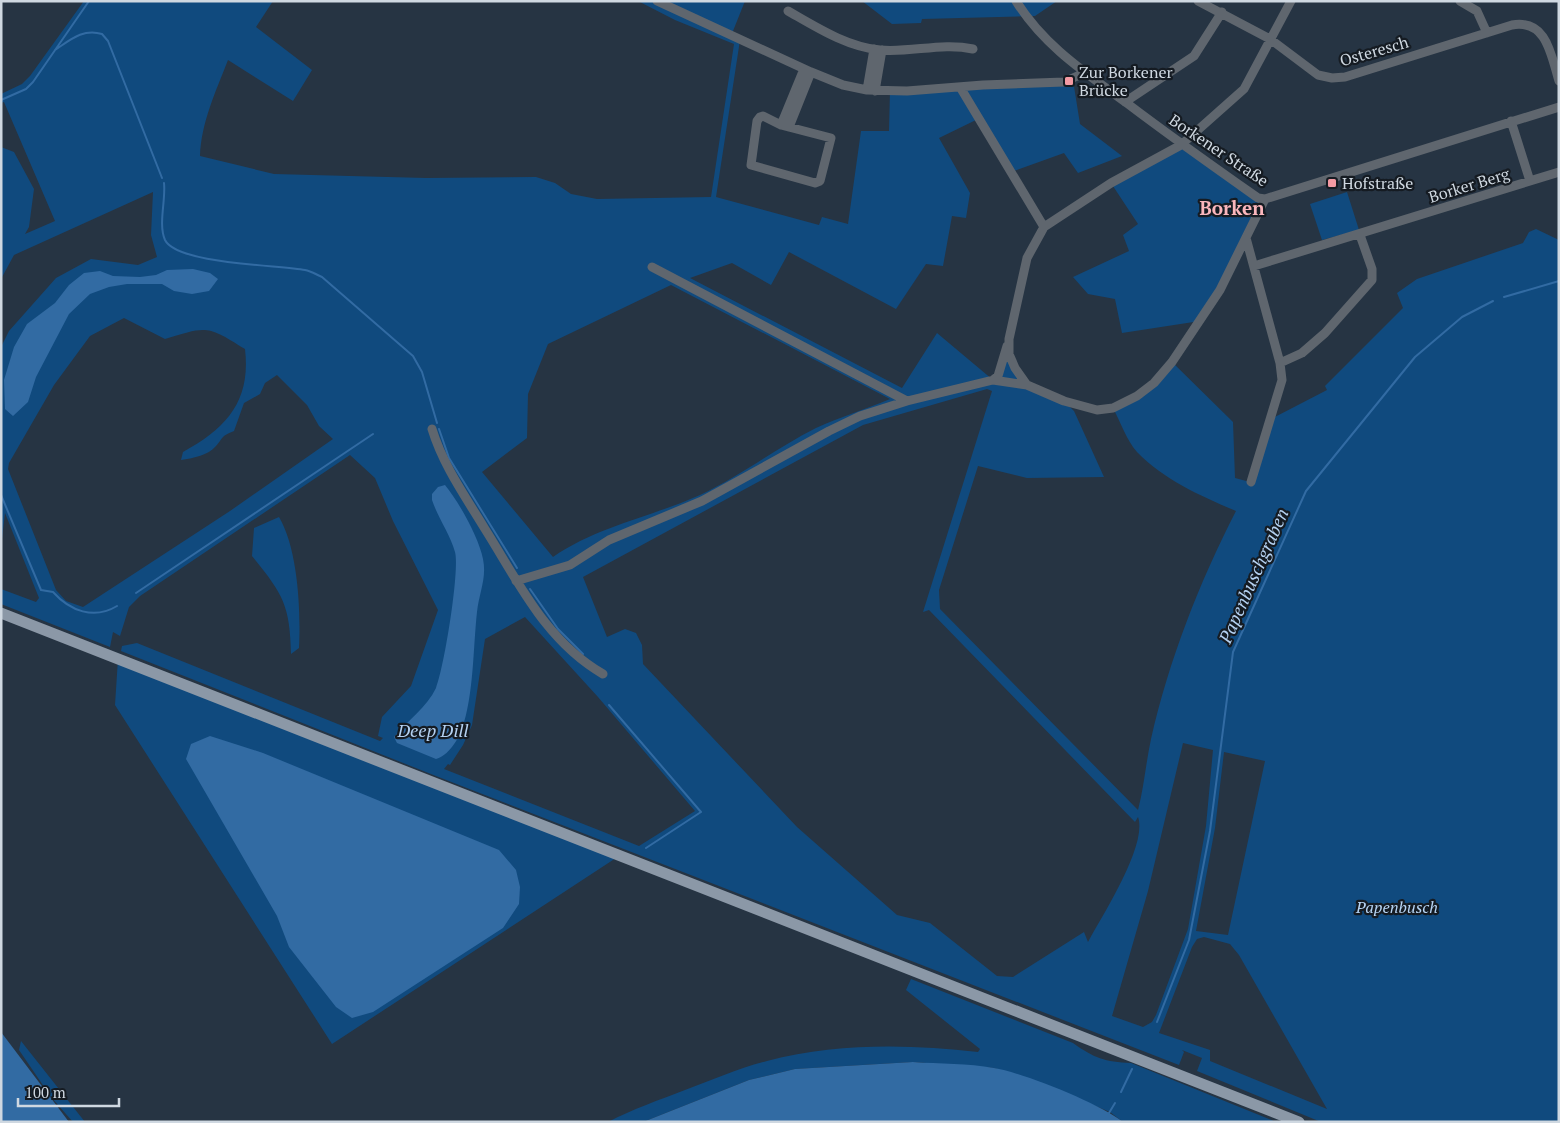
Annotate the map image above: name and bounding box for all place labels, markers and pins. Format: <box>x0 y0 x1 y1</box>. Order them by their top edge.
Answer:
place label: Zur Borkener Brücke <box>1079 61 1173 101</box>
marker: Zur Borkener Brücke <box>1063 75 1075 87</box>
place label: Hofstraße <box>1342 172 1413 194</box>
marker: Hofstraße <box>1326 177 1338 189</box>

